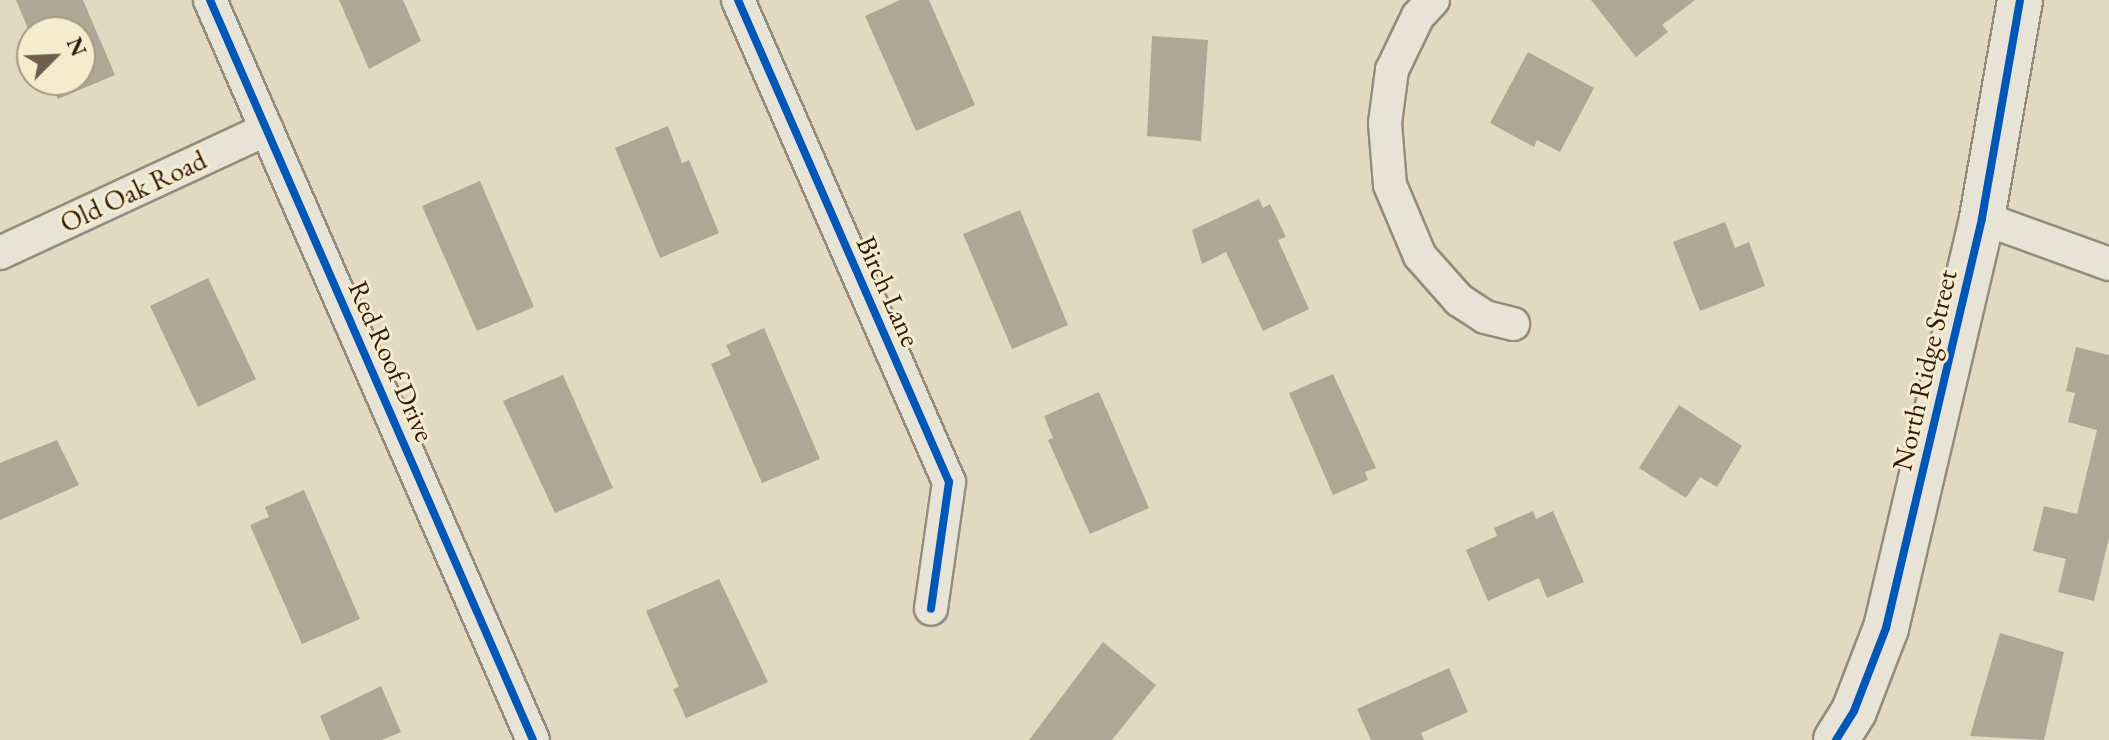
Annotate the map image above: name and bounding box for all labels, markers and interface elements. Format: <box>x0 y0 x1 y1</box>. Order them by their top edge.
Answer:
north arrow <box>16 16 96 96</box>
text: N <box>60 33 93 61</box>
street label: Old Oak Road <box>54 142 212 240</box>
street label: Birch Lane <box>850 231 928 351</box>
street label: North Ridge Street <box>1885 266 1963 474</box>
street label: Red Roof Drive <box>342 275 442 447</box>

